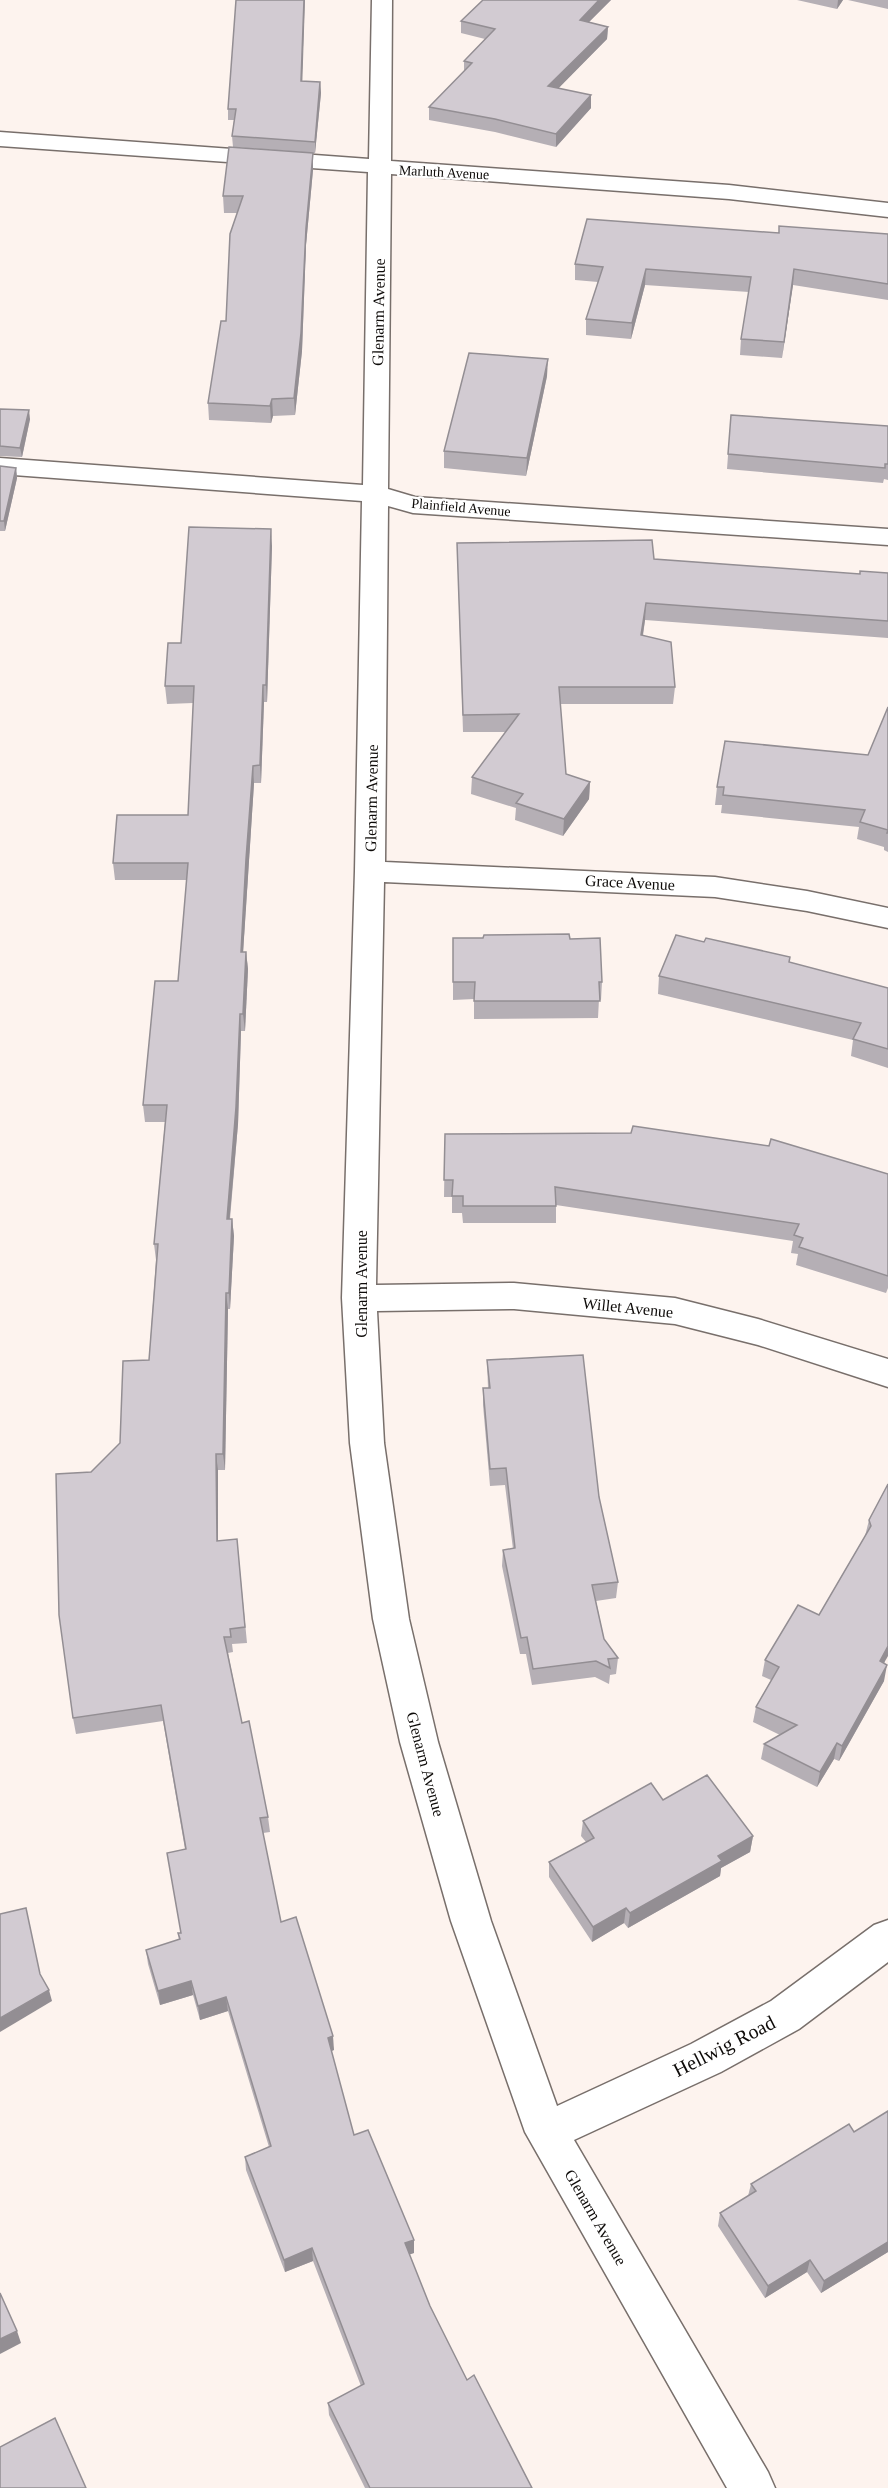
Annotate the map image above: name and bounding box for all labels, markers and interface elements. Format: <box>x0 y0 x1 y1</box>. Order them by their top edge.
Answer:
street label: Marluth Avenue <box>398 163 489 182</box>
street label: Glenarm Avenue <box>369 258 388 366</box>
street label: Plainfield Avenue <box>411 496 511 519</box>
street label: Glenarm Avenue <box>362 744 381 852</box>
street label: Grace Avenue <box>585 872 675 893</box>
street label: Glenarm Avenue <box>353 1230 370 1338</box>
street label: Willet Avenue <box>582 1294 674 1321</box>
street label: Glenarm Avenue <box>403 1710 448 1818</box>
street label: Hellwig Road <box>669 2011 779 2082</box>
street label: Glenarm Avenue <box>561 2166 630 2268</box>

